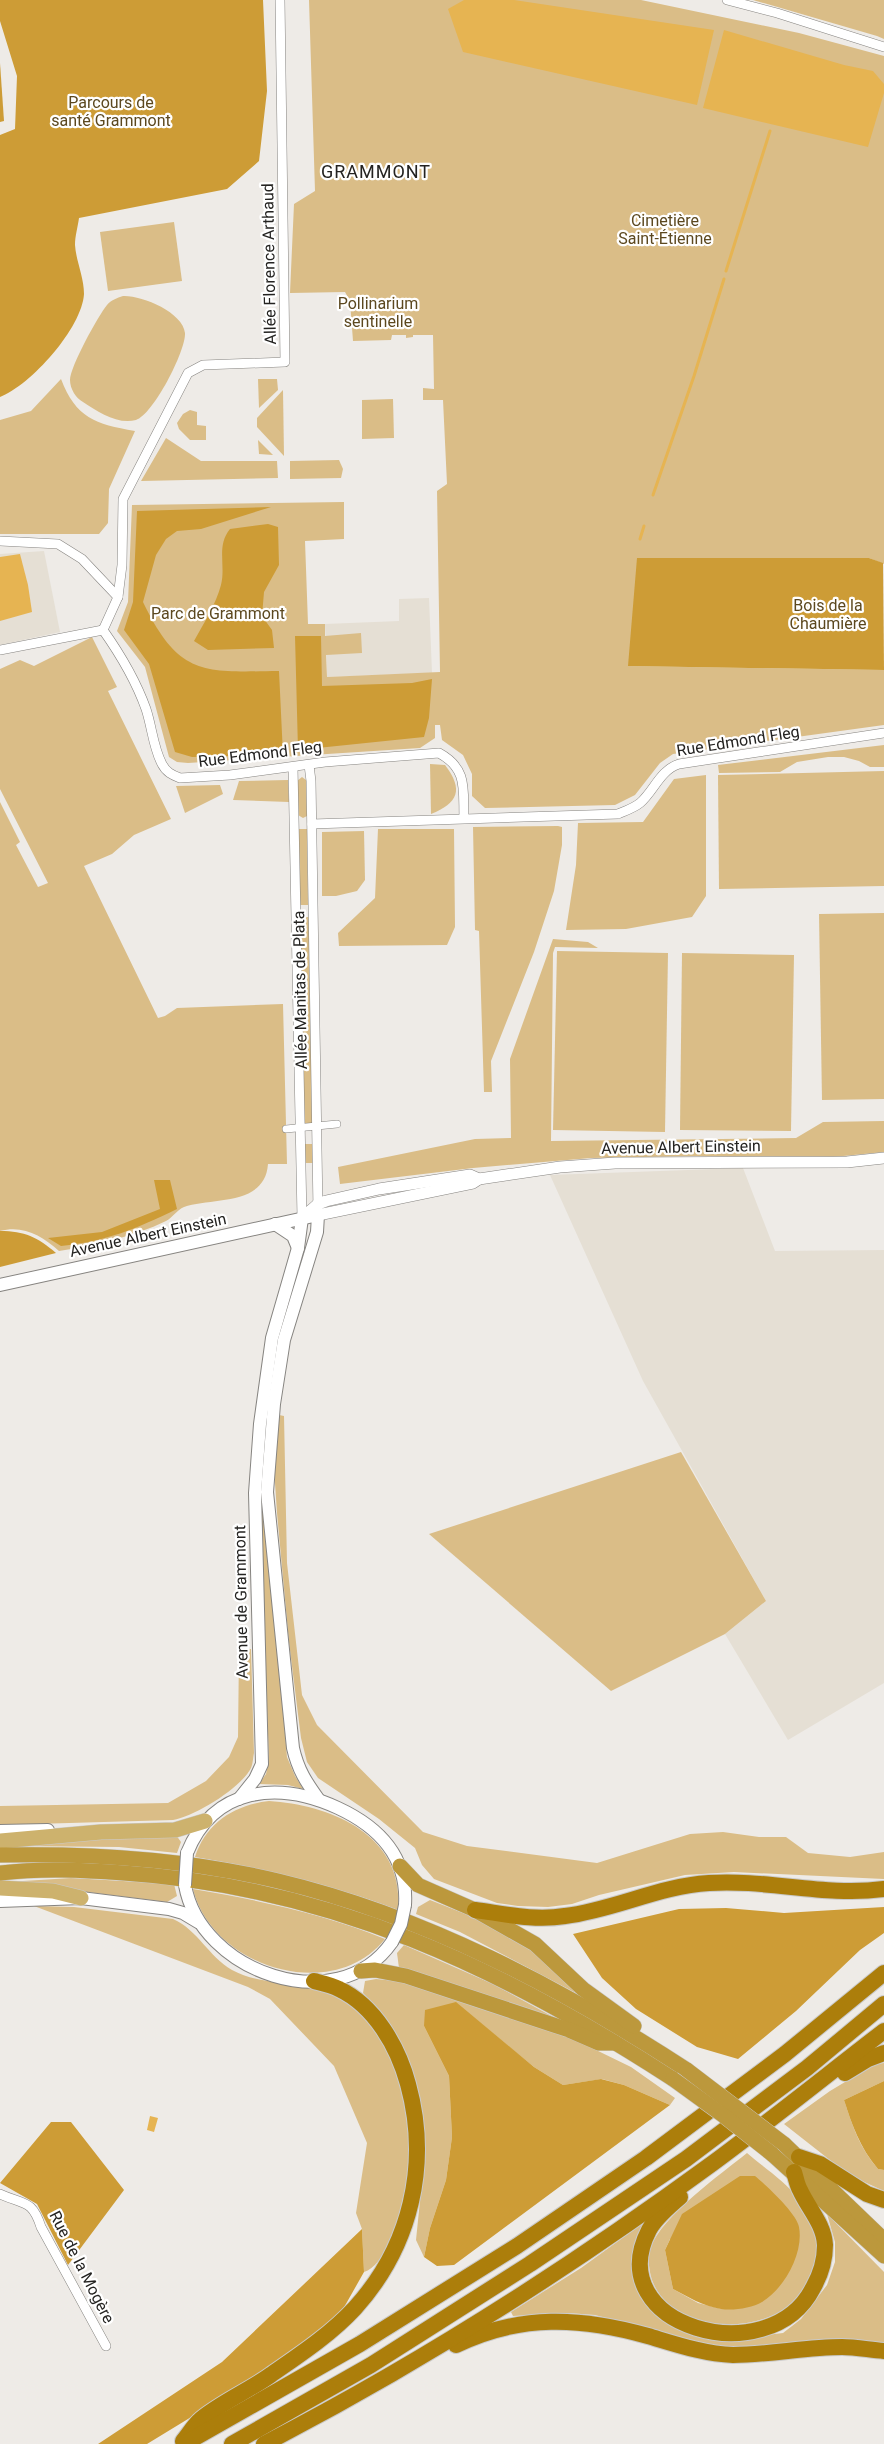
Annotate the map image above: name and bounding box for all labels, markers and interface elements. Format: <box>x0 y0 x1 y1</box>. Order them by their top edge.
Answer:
park label: Parcours de santé Grammont <box>51 93 171 130</box>
district label: GRAMMONT <box>321 161 431 182</box>
street label: Allée Florence Arthaud <box>258 183 280 345</box>
park label: Cimetière Saint-Étienne <box>618 211 712 248</box>
park label: Pollinarium sentinelle <box>338 294 418 331</box>
park label: Bois de la Chaumière <box>790 596 866 633</box>
park label: Parc de Grammont <box>151 604 285 623</box>
street label: Rue Edmond Fleg <box>675 722 801 760</box>
street label: Rue Edmond Fleg <box>197 737 323 771</box>
street label: Allée Manitas de Plata <box>289 910 311 1070</box>
street label: Avenue Albert Einstein <box>601 1136 761 1158</box>
street label: Avenue Albert Einstein <box>68 1209 228 1261</box>
street label: Avenue de Grammont <box>230 1525 252 1679</box>
street label: Rue de la Mogère <box>46 2208 118 2326</box>

